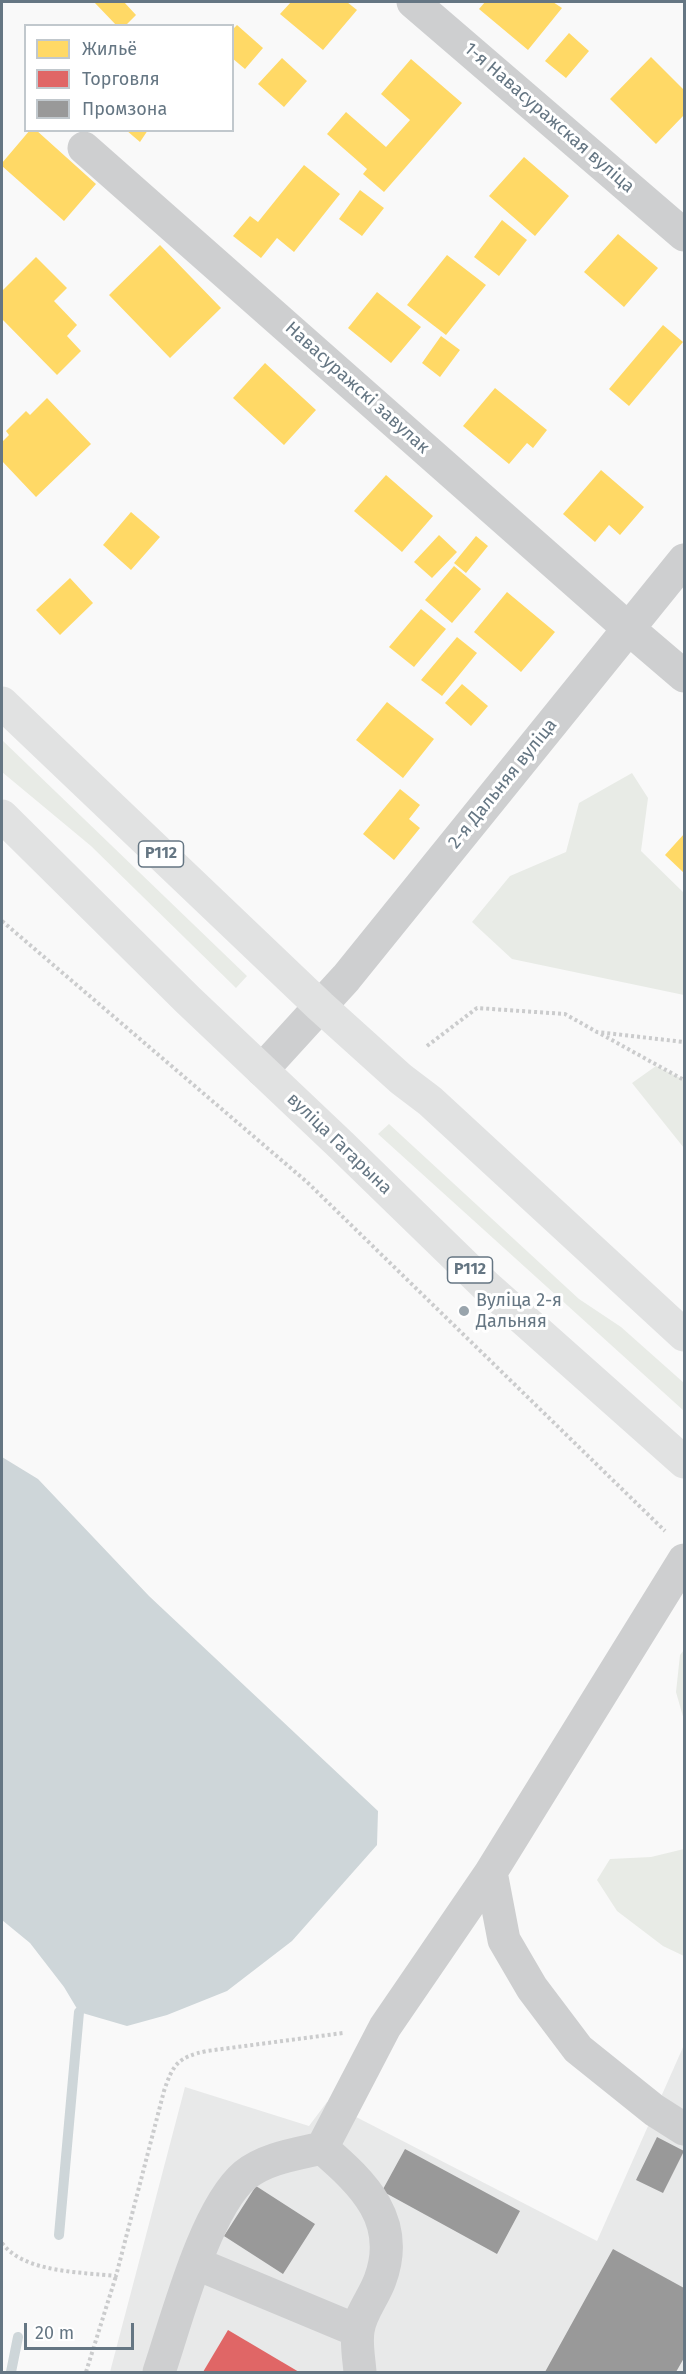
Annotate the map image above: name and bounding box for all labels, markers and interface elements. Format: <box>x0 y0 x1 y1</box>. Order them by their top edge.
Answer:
legend <box>24 24 234 132</box>
text: Жильё <box>82 38 137 60</box>
street label: 1-я Навасуражская вуліца <box>460 38 638 198</box>
text: Торговля <box>82 68 160 90</box>
text: Промзона <box>82 98 167 120</box>
street label: Навасуражскі завулак <box>280 317 434 459</box>
street label: 2-я Дальняя вуліца <box>444 715 562 853</box>
road number: Р112 <box>138 841 184 867</box>
street label: вуліца Гагарына <box>282 1089 396 1199</box>
road number: Р112 <box>448 1257 492 1283</box>
place label: Вуліца 2-я Дальняя <box>476 1290 562 1332</box>
marker: Вуліца 2-я Дальняя <box>457 1304 471 1318</box>
scale bar <box>27 2311 136 2349</box>
text: 20 m <box>35 2322 74 2344</box>

